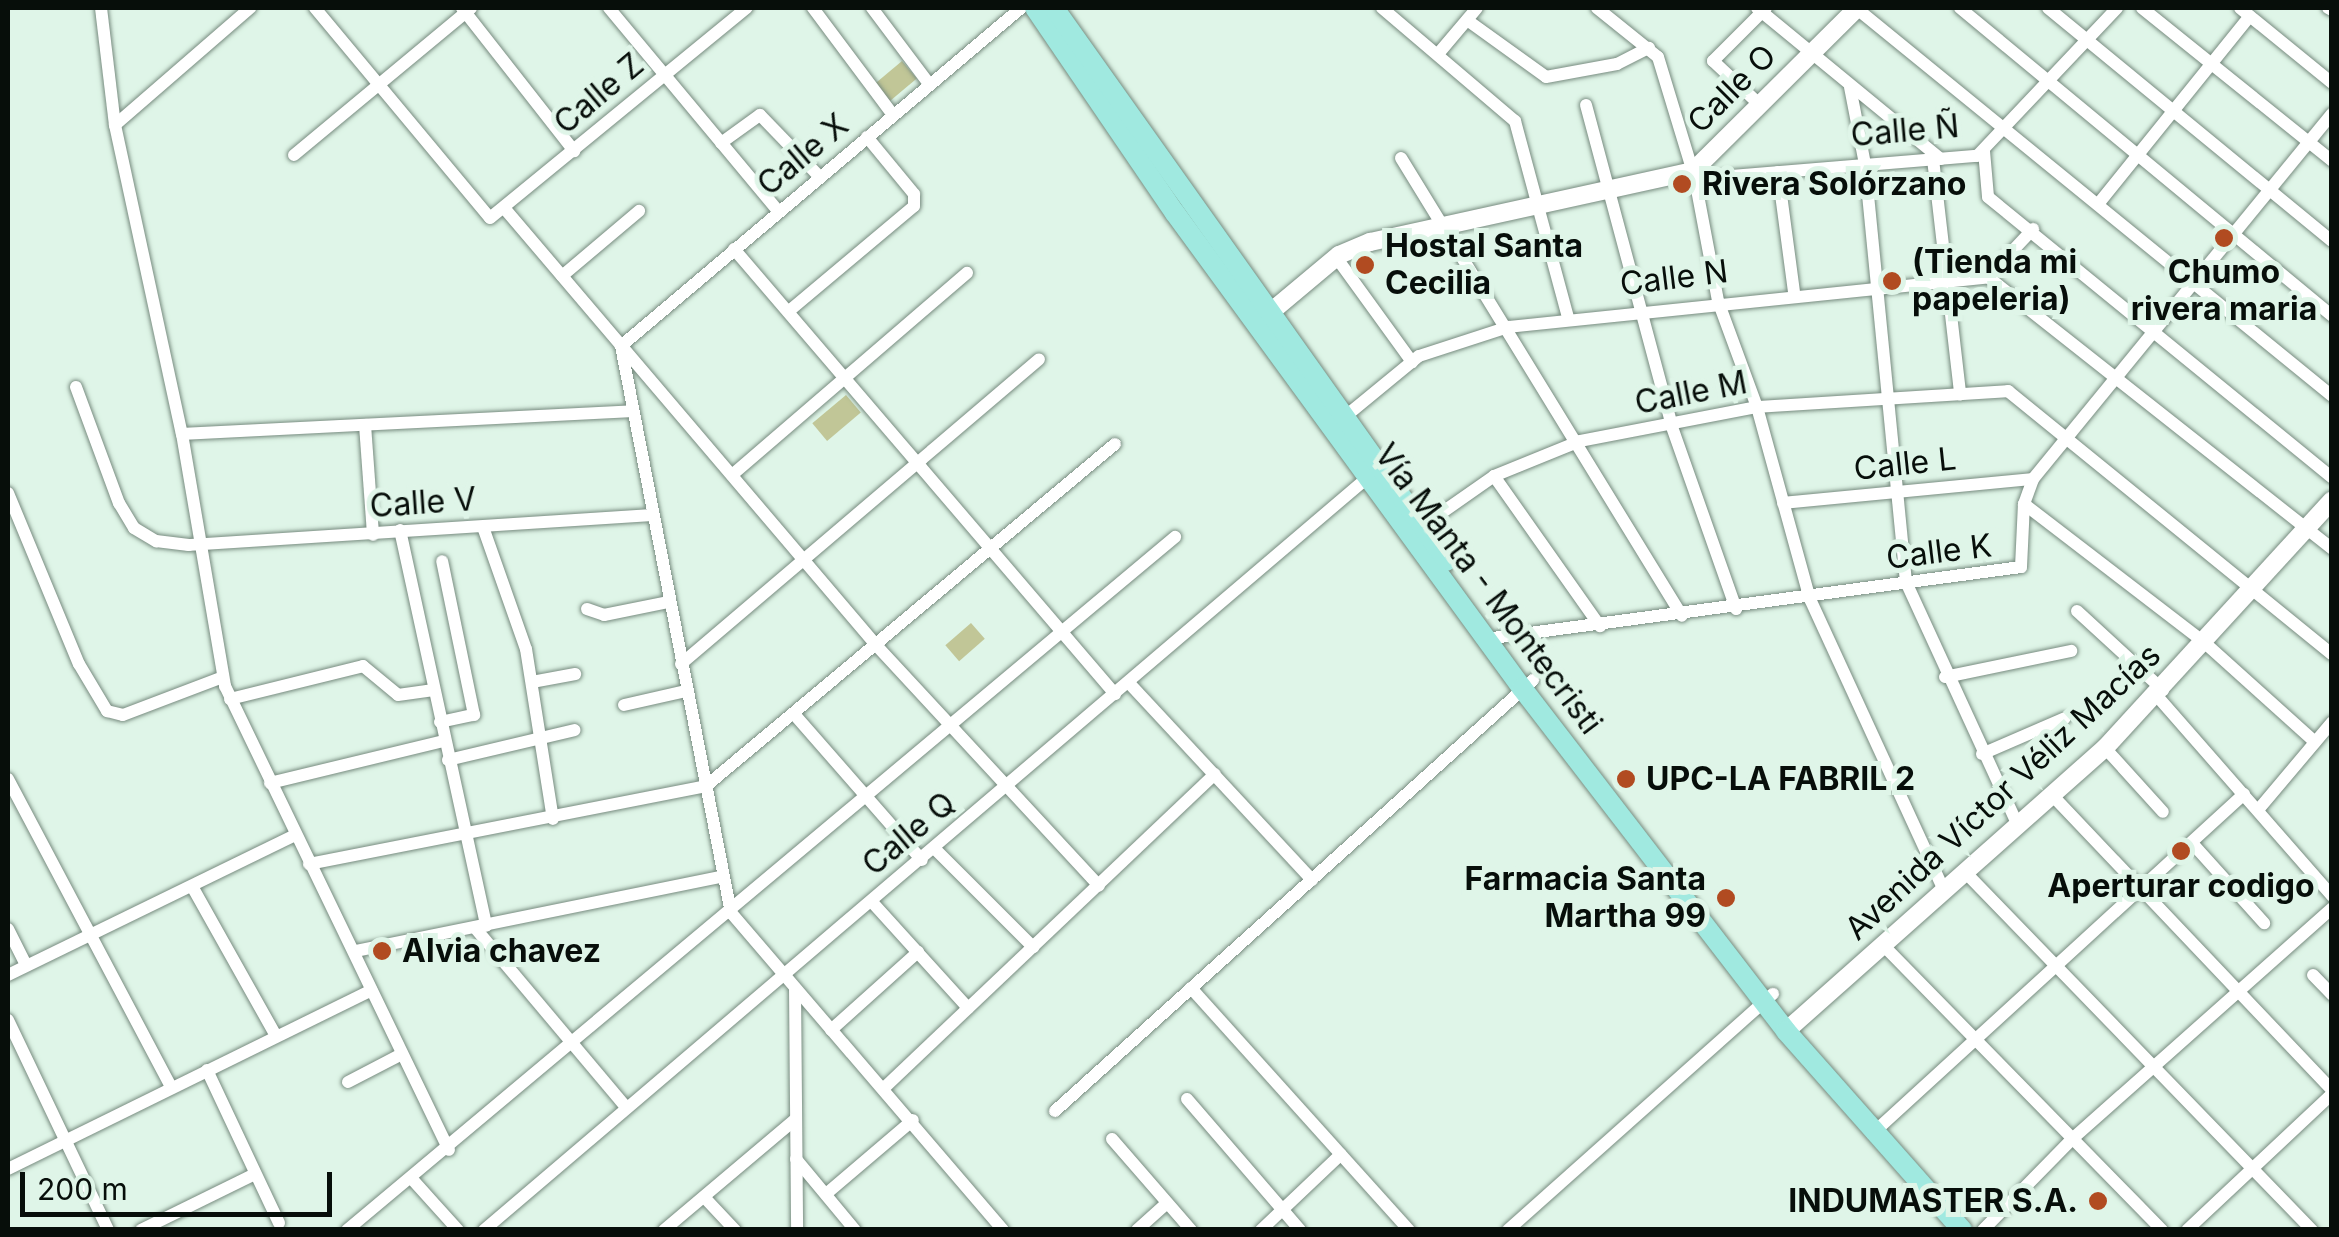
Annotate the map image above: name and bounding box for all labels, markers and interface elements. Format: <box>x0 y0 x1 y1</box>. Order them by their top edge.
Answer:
street label: Calle O <box>1680 37 1784 141</box>
street label: Calle Z <box>547 46 651 142</box>
street label: Calle X <box>750 106 856 204</box>
street label: Calle Ñ <box>1849 107 1961 155</box>
place label: Rivera Solórzano <box>1702 165 1966 203</box>
marker: Rivera Solórzano <box>1671 173 1693 195</box>
marker: Chumo rivera maria <box>2213 227 2235 249</box>
place label: Hostal Santa Cecilia <box>1385 228 1583 303</box>
place label: (Tienda mi papeleria) <box>1912 244 2077 319</box>
street label: Calle N <box>1618 252 1730 304</box>
marker: Hostal Santa Cecilia <box>1354 254 1376 276</box>
place label: Chumo rivera maria <box>2131 254 2317 329</box>
marker: (Tienda mi papeleria) <box>1881 270 1903 292</box>
street label: Calle M <box>1632 363 1750 423</box>
street label: Vía Manta - Montecristi <box>1366 436 1610 742</box>
street label: Calle L <box>1852 440 1958 488</box>
street label: Calle V <box>369 480 477 526</box>
street label: Calle K <box>1884 526 1994 578</box>
street label: Avenida Víctor Véliz Macías <box>1838 636 2168 948</box>
place label: UPC-LA FABRIL 2 <box>1646 760 1915 798</box>
marker: UPC-LA FABRIL 2 <box>1615 768 1637 790</box>
street label: Calle Q <box>855 784 963 884</box>
marker: Aperturar codigo <box>2170 840 2192 862</box>
place label: Farmacia Santa Martha 99 <box>1465 861 1706 936</box>
place label: Aperturar codigo <box>2047 867 2315 905</box>
marker: Farmacia Santa Martha 99 <box>1715 887 1737 909</box>
place label: Alvia chavez <box>402 932 601 970</box>
marker: Alvia chavez <box>371 940 393 962</box>
scale bar <box>25 1152 338 1214</box>
text: 200 m <box>37 1171 128 1207</box>
place label: INDUMASTER S.A. <box>1788 1182 2078 1220</box>
marker: INDUMASTER S.A. <box>2087 1190 2109 1212</box>

